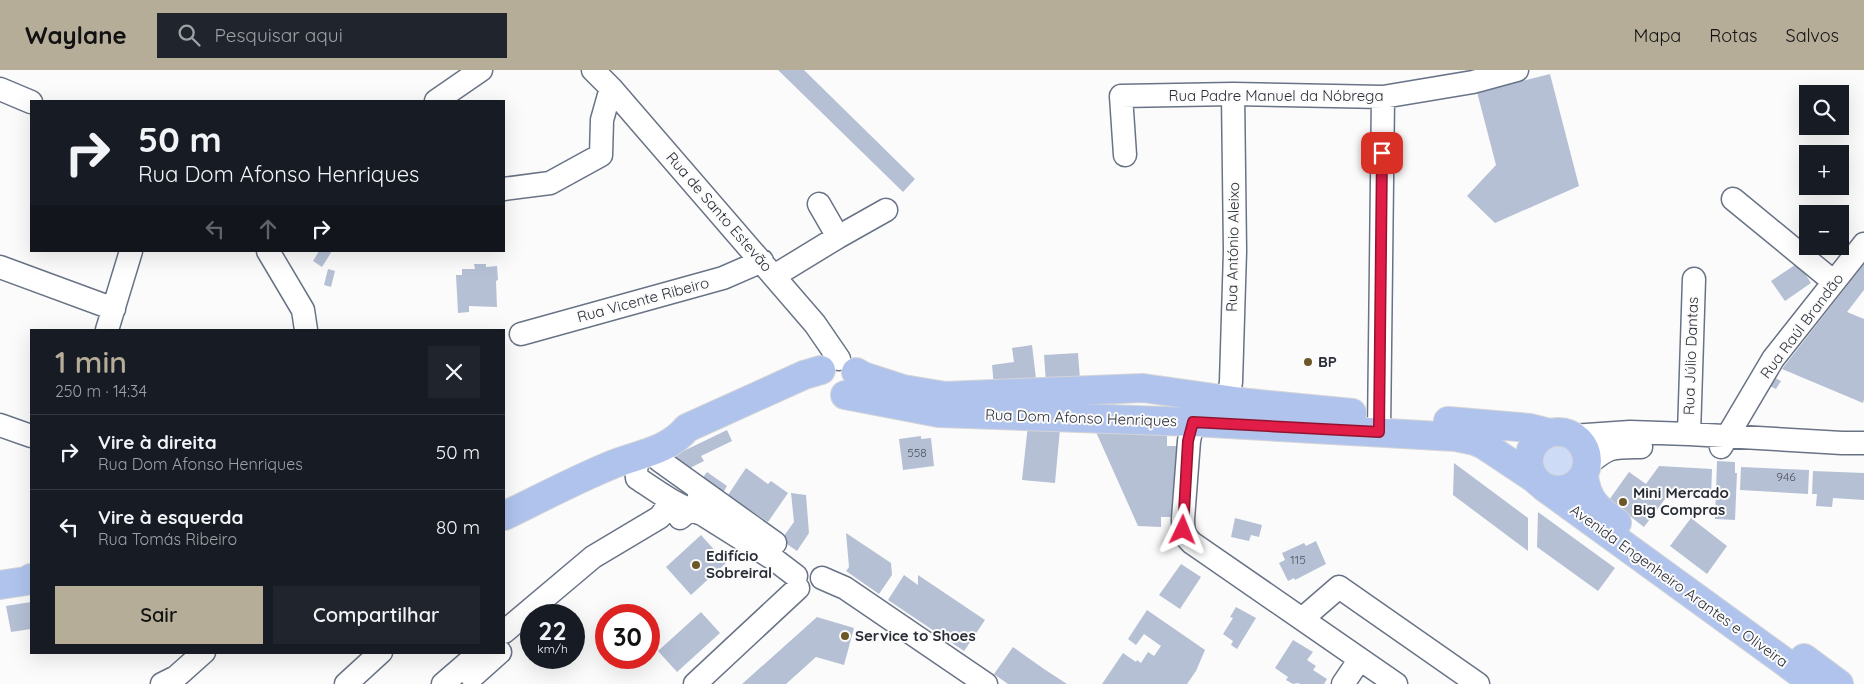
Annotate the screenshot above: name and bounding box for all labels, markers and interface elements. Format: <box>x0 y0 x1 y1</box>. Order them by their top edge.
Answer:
search box <box>157 13 507 58</box>
text: Waylane <box>25 20 127 50</box>
icon: search <box>175 21 203 49</box>
text: Pesquisar aqui <box>215 23 343 47</box>
text: Mapa <box>1634 24 1681 47</box>
text: Rotas <box>1709 24 1758 47</box>
text: Salvos <box>1786 24 1839 47</box>
map controls <box>1799 85 1849 255</box>
button: search <box>1799 85 1849 135</box>
street label: Rua Padre Manuel da Nóbrega <box>1169 86 1383 105</box>
text: 50 m <box>138 117 222 161</box>
icon: right <box>55 120 120 185</box>
pin <box>1361 132 1403 174</box>
icon: arrive <box>1368 139 1396 167</box>
button: + <box>1799 145 1849 195</box>
street label: Rua de Santo Estevão <box>662 148 777 276</box>
text: Rua Dom Afonso Henriques <box>138 160 419 188</box>
street label: Rua António Aleixo <box>1222 182 1243 312</box>
button: − <box>1799 205 1849 255</box>
icon: left <box>201 215 229 243</box>
icon: ahead <box>254 215 282 243</box>
icon: right <box>307 215 335 243</box>
street label: Rua Raúl Brandão <box>1756 269 1847 382</box>
street label: Rua Vicente Ribeiro <box>575 273 711 326</box>
street label: Rua Júlio Dantas <box>1679 297 1702 415</box>
text: 1 min <box>55 343 127 381</box>
button: close <box>428 346 480 398</box>
place label: BP <box>1318 352 1337 371</box>
marker: BP <box>1302 356 1314 368</box>
text: 250 m · 14:34 <box>55 381 147 401</box>
street label: Rua Dom Afonso Henriques <box>985 405 1177 430</box>
text: Vire à direita <box>98 430 217 454</box>
icon: right <box>55 438 83 466</box>
text: 50 m <box>436 440 480 464</box>
house number: 558 <box>907 445 927 460</box>
text: Rua Dom Afonso Henriques <box>98 454 303 474</box>
house number: 946 <box>1776 469 1796 484</box>
place label: Mini Mercado Big Compras <box>1633 483 1729 519</box>
marker: Mini Mercado Big Compras <box>1617 496 1629 508</box>
street label: Avenida Engenheiro Arantes e Oliveira <box>1567 500 1792 671</box>
position arrow <box>1156 503 1208 555</box>
text: Vire à esquerda <box>98 505 243 529</box>
icon: left <box>55 513 83 541</box>
text: 80 m <box>436 515 480 539</box>
text: Rua Tomás Ribeiro <box>98 529 237 549</box>
place label: Edifício Sobreiral <box>706 546 772 582</box>
house number: 115 <box>1290 552 1306 567</box>
marker: Edifício Sobreiral <box>690 559 702 571</box>
button: Sair <box>55 586 263 644</box>
button: Compartilhar <box>273 586 480 644</box>
speed limit sign: 30 <box>595 604 660 669</box>
text: 22 <box>538 615 567 646</box>
place label: Service to Shoes <box>855 626 976 645</box>
marker: Service to Shoes <box>839 630 851 642</box>
text: km/h <box>537 641 568 656</box>

